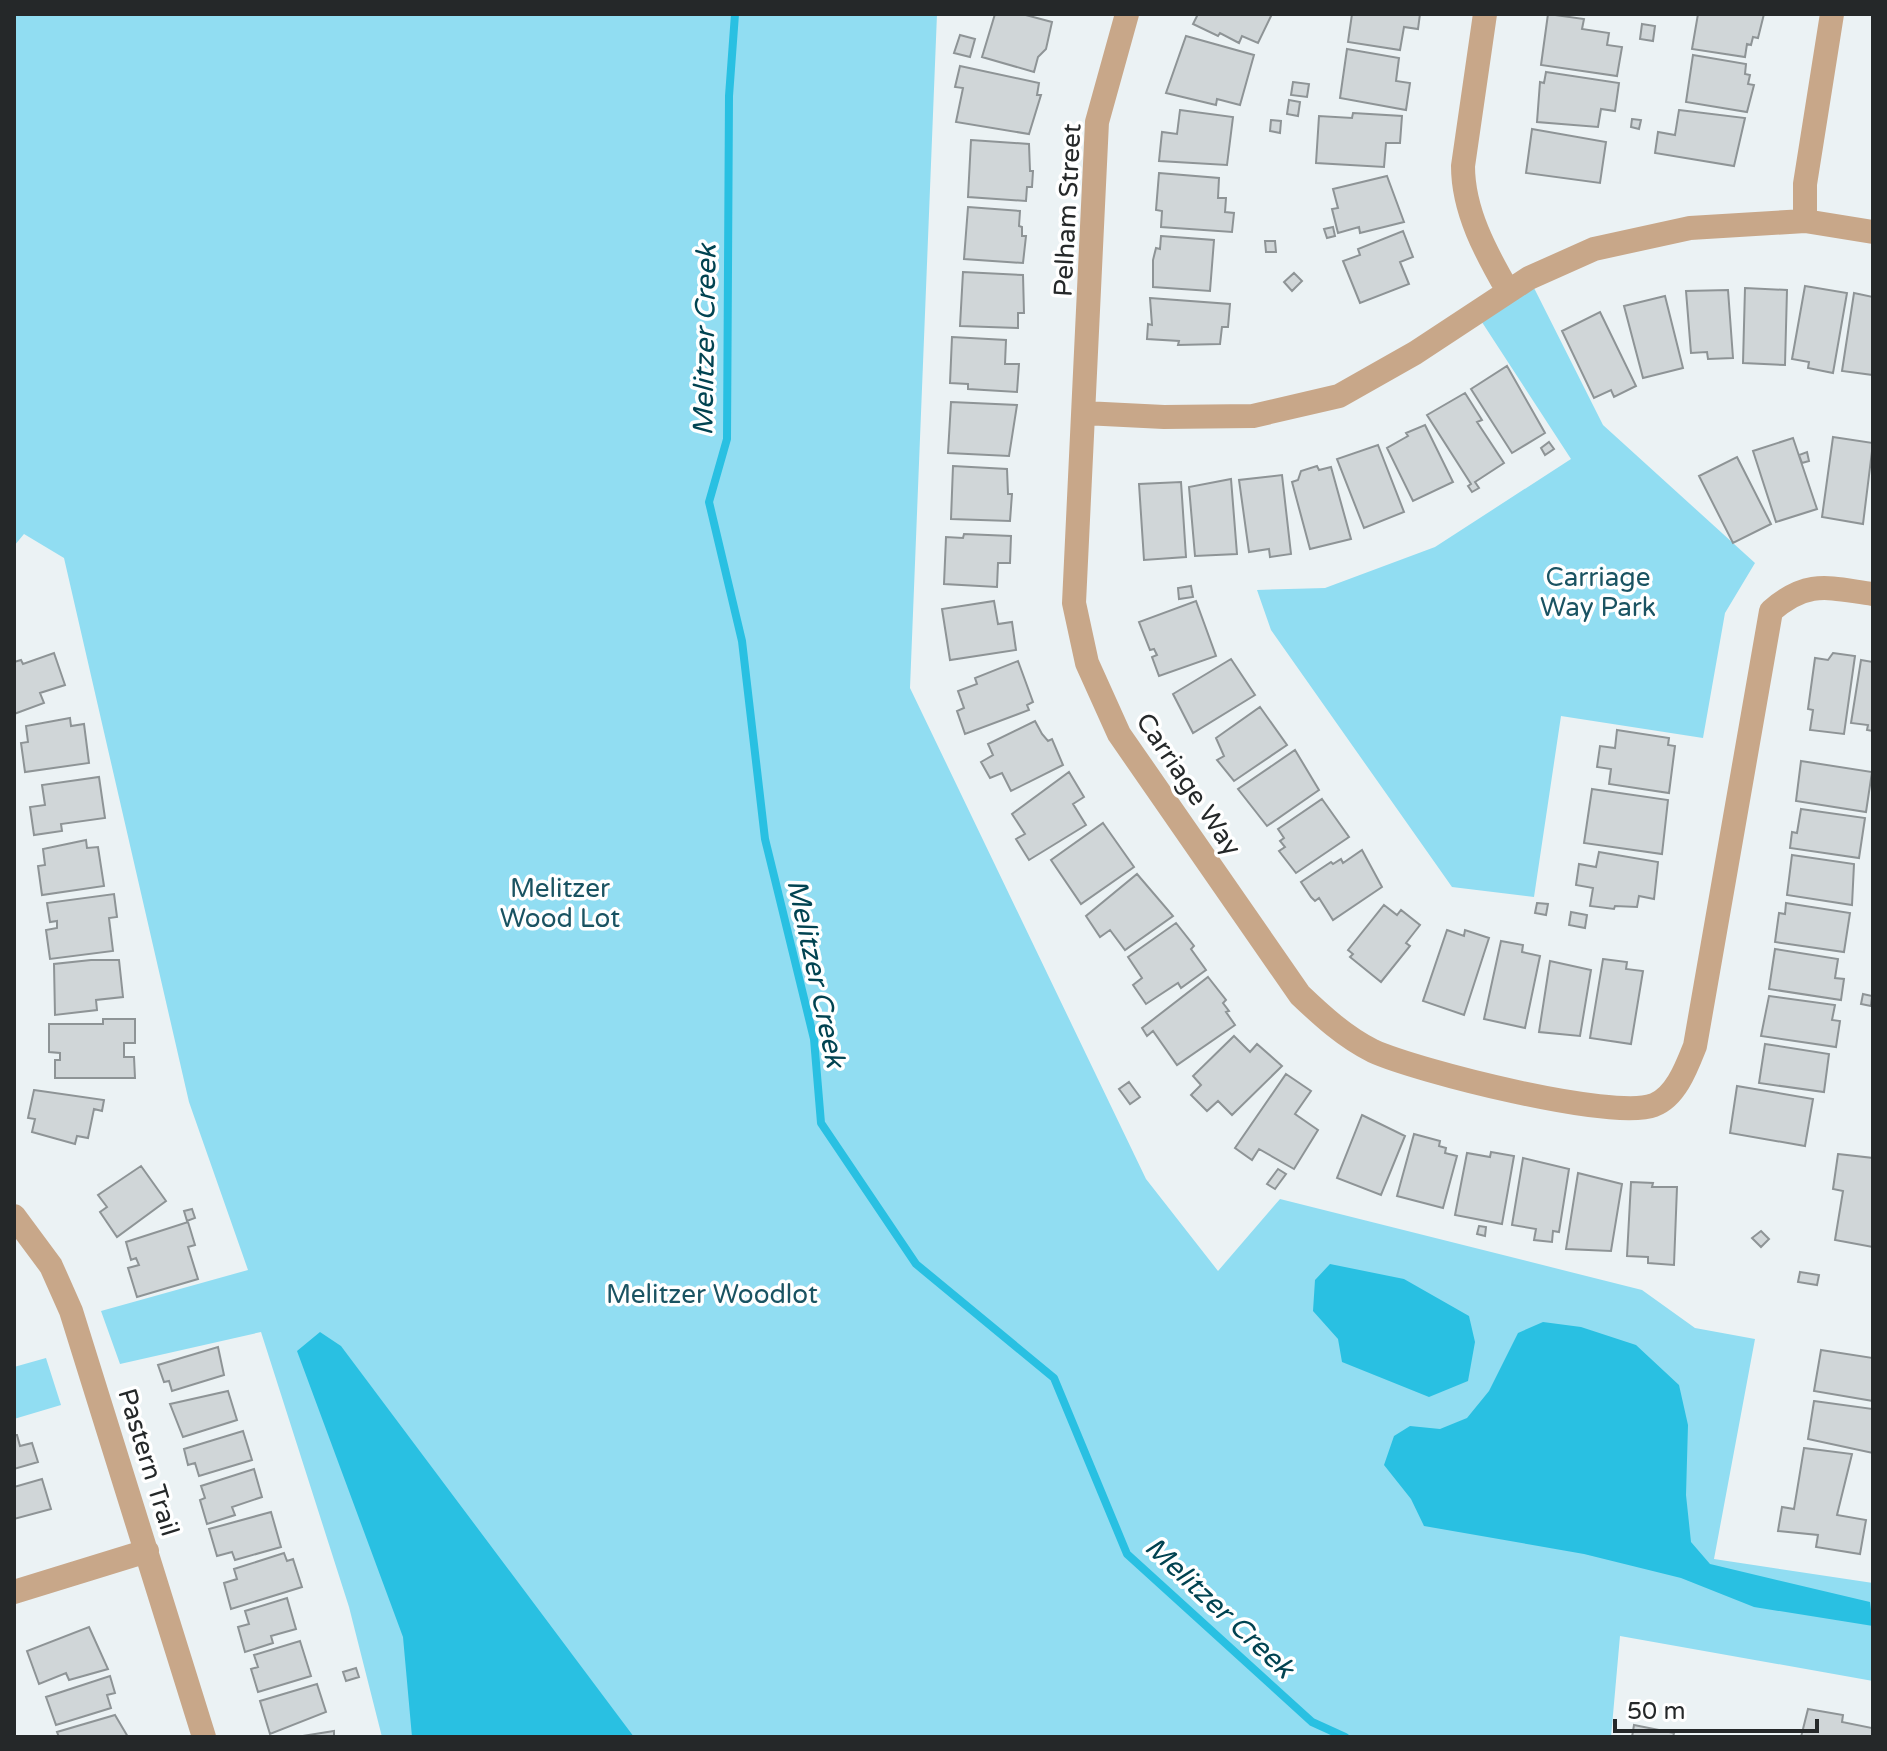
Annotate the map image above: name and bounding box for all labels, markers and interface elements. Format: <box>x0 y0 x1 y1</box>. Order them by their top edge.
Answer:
street label: Pelham Street <box>1047 122 1088 298</box>
water label: Melitzer Creek <box>686 242 724 436</box>
park label: Carriage Way Park <box>1540 562 1656 623</box>
street label: Carriage Way <box>1130 707 1248 861</box>
park label: Melitzer Wood Lot <box>500 873 620 934</box>
water label: Melitzer Creek <box>779 876 853 1072</box>
park label: Melitzer Woodlot <box>606 1279 818 1310</box>
street label: Pastern Trail <box>111 1385 186 1540</box>
water label: Melitzer Creek <box>1138 1530 1302 1687</box>
scale bar <box>1615 1683 1817 1733</box>
text: 50 m <box>1627 1697 1685 1726</box>

